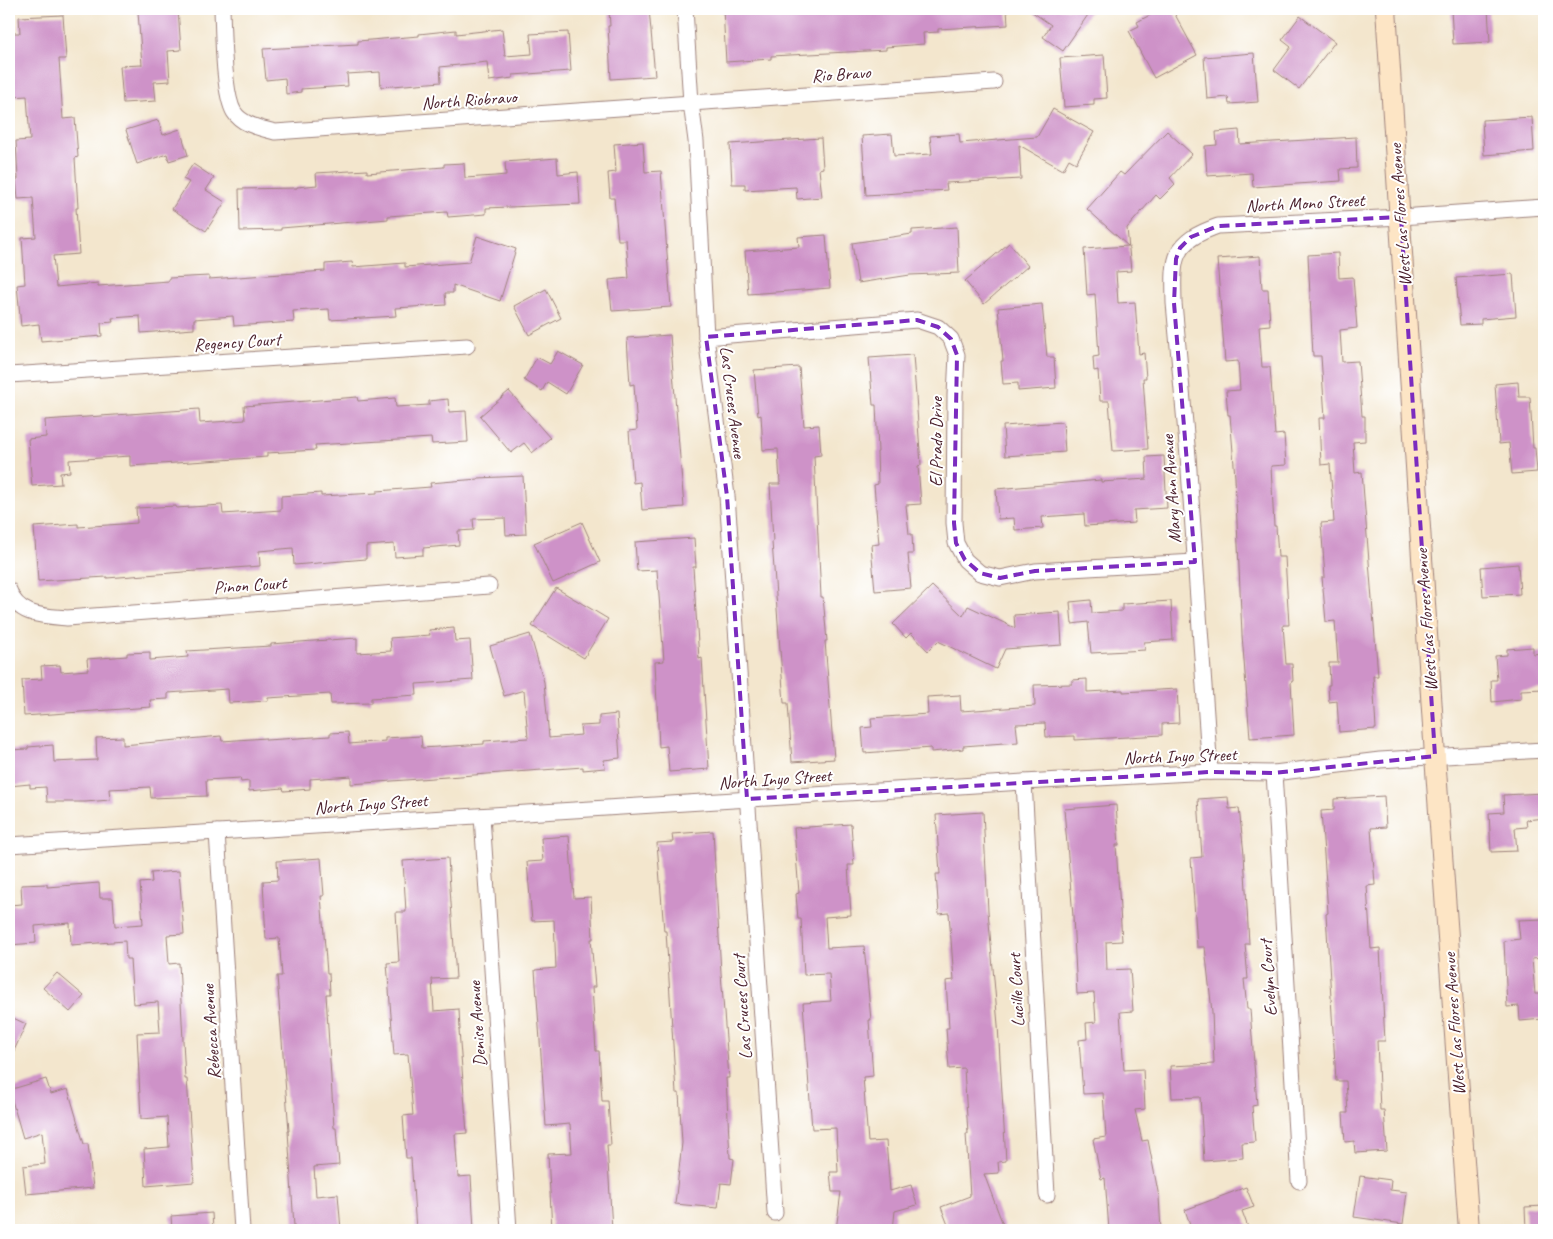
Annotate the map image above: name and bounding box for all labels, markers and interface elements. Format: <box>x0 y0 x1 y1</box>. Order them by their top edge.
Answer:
street label: Rio Bravo <box>811 61 873 87</box>
street label: North Riobravo <box>421 86 519 114</box>
street label: West Las Flores Avenue <box>1384 142 1416 287</box>
street label: North Mono Street <box>1245 189 1367 217</box>
street label: Regency Court <box>193 328 284 356</box>
street label: Las Cruces Avenue <box>715 345 751 460</box>
street label: El Prado Drive <box>925 396 947 487</box>
street label: Mary Ann Avenue <box>1156 433 1186 544</box>
street label: West Las Flores Avenue <box>1410 547 1442 692</box>
street label: Pinon Court <box>213 571 289 599</box>
street label: North Inyo Street <box>1123 743 1239 769</box>
street label: North Inyo Street <box>718 764 834 794</box>
street label: North Inyo Street <box>314 789 430 819</box>
street label: Evelyn Court <box>1254 936 1282 1017</box>
street label: Las Cruces Court <box>727 951 757 1060</box>
street label: Lucille Court <box>1003 951 1029 1027</box>
street label: West Las Flores Avenue <box>1438 951 1470 1096</box>
street label: Denise Avenue <box>463 979 491 1068</box>
street label: Rebecca Avenue <box>197 983 225 1080</box>

